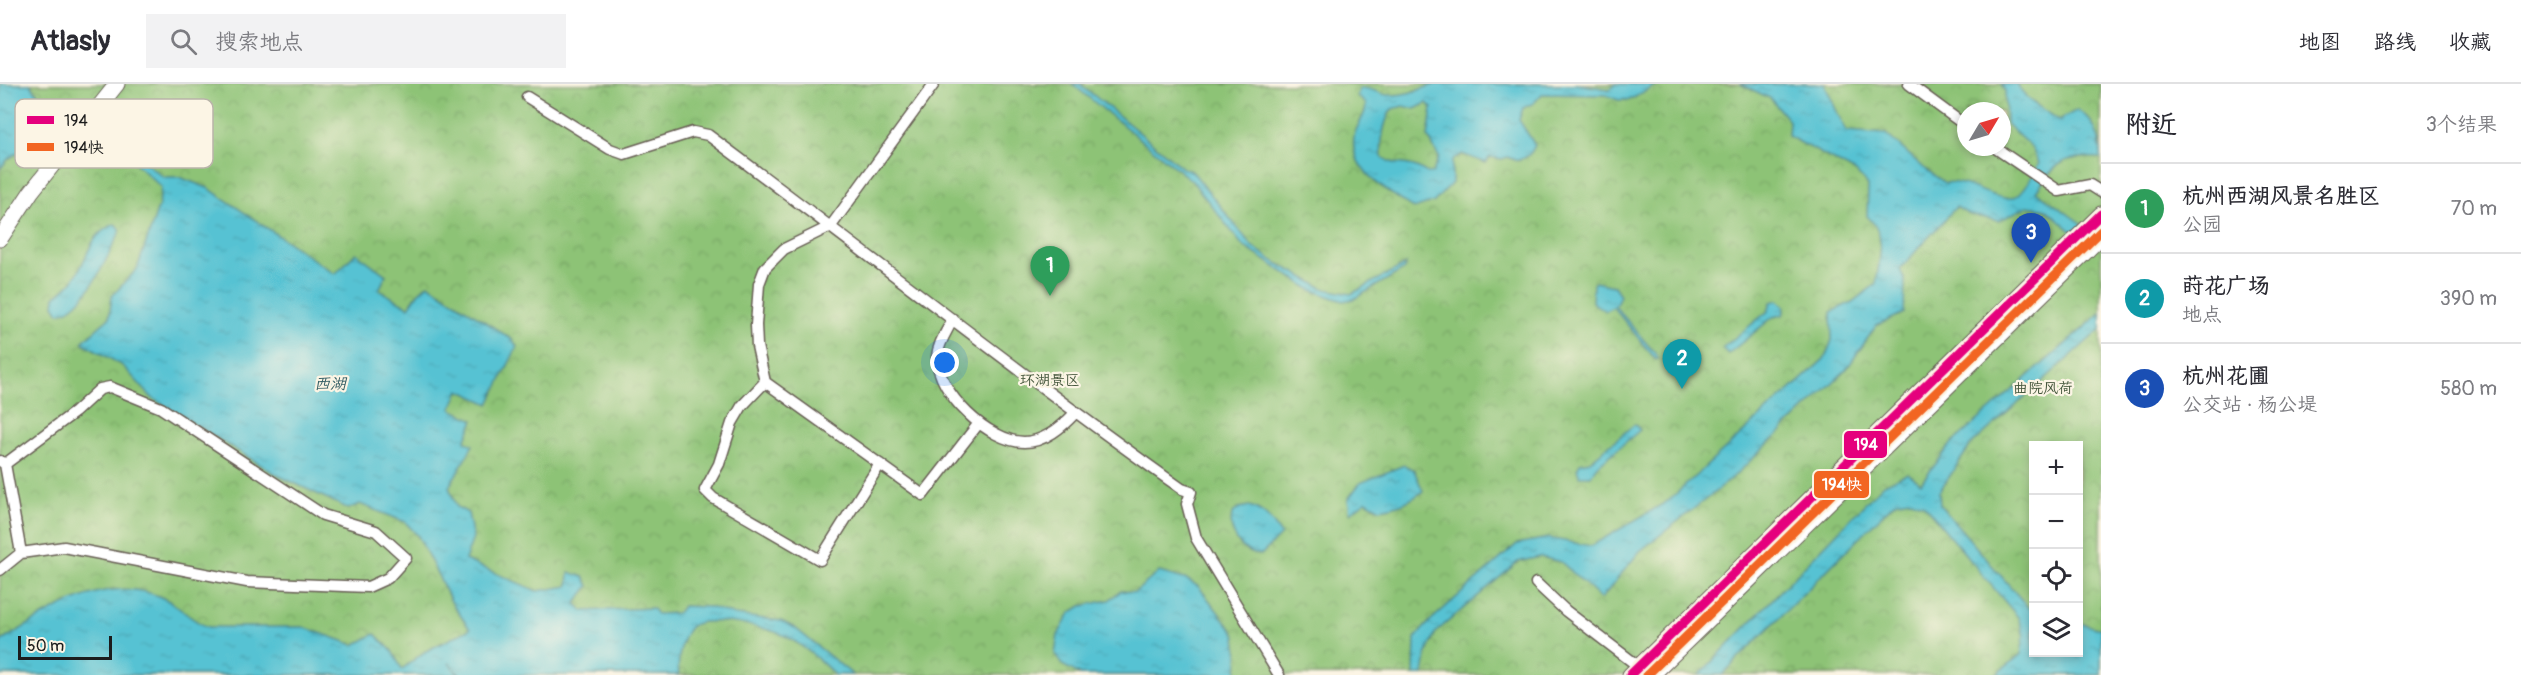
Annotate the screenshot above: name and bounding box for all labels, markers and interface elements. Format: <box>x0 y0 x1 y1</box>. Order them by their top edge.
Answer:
search box <box>146 14 566 68</box>
text: Atlasly <box>30 24 110 59</box>
icon: search <box>167 25 200 58</box>
text: 搜索地点 <box>215 28 303 56</box>
text: 地图 <box>2299 29 2341 56</box>
text: 路线 <box>2374 29 2416 56</box>
text: 收藏 <box>2449 29 2491 56</box>
legend <box>15 99 213 168</box>
north arrow <box>1957 102 2011 156</box>
text: 附近 <box>2125 109 2177 141</box>
text: 194 <box>64 111 88 131</box>
text: 3个结果 <box>2426 112 2497 137</box>
text: 194快 <box>64 138 104 158</box>
text: 杭州西湖风景名胜区 <box>2182 182 2380 210</box>
text: 1 <box>2141 196 2148 221</box>
text: 70 m <box>2451 196 2497 221</box>
text: 公园 <box>2182 212 2222 237</box>
pin: 3 <box>2012 214 2050 263</box>
pin: 1 <box>1030 246 1070 296</box>
text: 莳花广场 <box>2182 272 2270 300</box>
text: 2 <box>2139 286 2150 311</box>
text: 390 m <box>2440 286 2497 311</box>
text: 地点 <box>2182 302 2222 327</box>
pin: 2 <box>1662 340 1702 389</box>
your location <box>930 348 959 377</box>
text: 杭州花圃 <box>2182 362 2270 390</box>
park label: 环湖景区 <box>1020 371 1080 390</box>
water label: 西湖 <box>314 374 348 394</box>
text: 3 <box>2139 376 2150 401</box>
text: 580 m <box>2440 376 2497 401</box>
park label: 曲院风荷 <box>2013 379 2073 398</box>
text: 公交站 · 杨公堤 <box>2182 392 2317 417</box>
line badge: 194 <box>1843 430 1888 459</box>
text: 194 <box>1854 435 1879 455</box>
map controls <box>2029 441 2083 657</box>
button: + <box>2029 441 2083 495</box>
line badge: 194快 <box>1813 470 1870 499</box>
text: 194快 <box>1822 475 1862 495</box>
button: − <box>2029 495 2083 549</box>
button: locate <box>2029 549 2083 603</box>
button: layers <box>2029 603 2083 657</box>
scale bar <box>18 633 112 660</box>
text: 50 m <box>27 636 64 656</box>

